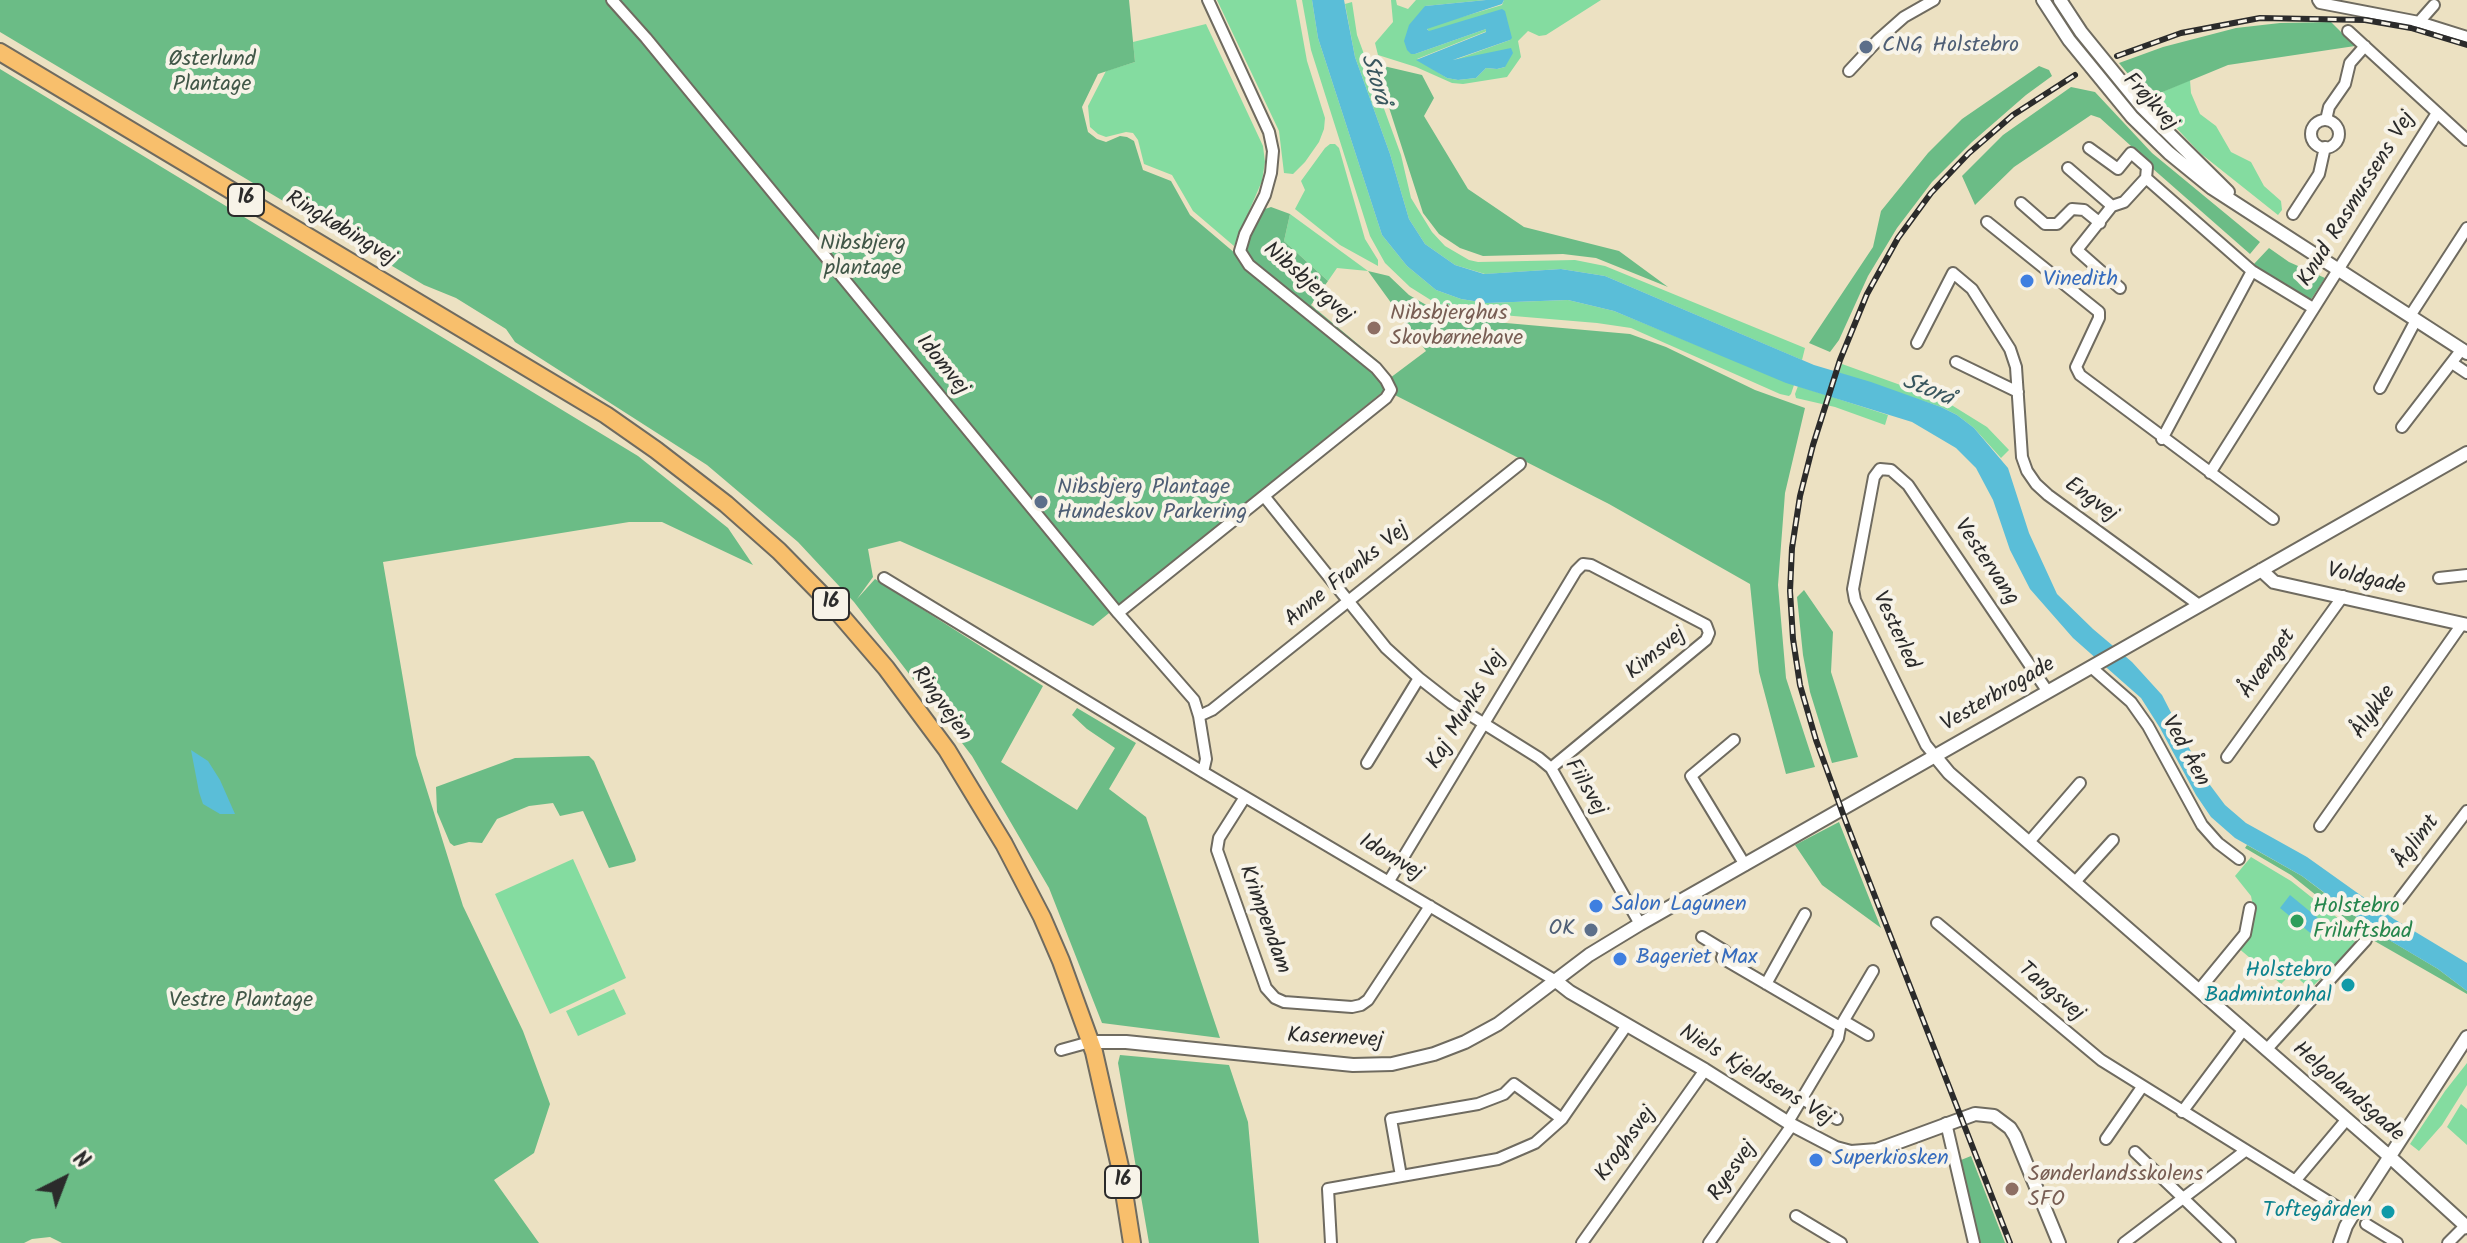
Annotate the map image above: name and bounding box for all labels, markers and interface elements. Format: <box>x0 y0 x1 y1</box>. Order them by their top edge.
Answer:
place label: CNG Holstebro <box>1882 34 2019 60</box>
marker: CNG Holstebro <box>1857 38 1875 56</box>
park label: Østerlund Plantage <box>168 48 256 100</box>
water label: Storå <box>1352 51 1394 109</box>
street label: Frøjkvej <box>2116 69 2182 137</box>
street label: Knud Rasmussens Vej <box>2293 108 2423 292</box>
road number: 16 <box>228 184 264 216</box>
street label: Ringkøbingvej <box>280 187 400 273</box>
park label: Nibsbjerg plantage <box>820 232 906 284</box>
street label: Nibsbjergvej <box>1257 238 1357 330</box>
place label: Vinedith <box>2043 268 2118 294</box>
marker: Vinedith <box>2018 272 2036 290</box>
place label: Nibsbjerghus Skovbørnehave <box>1390 302 1523 354</box>
marker: Nibsbjerghus Skovbørnehave <box>1365 319 1383 337</box>
street label: Idomvej <box>909 330 973 402</box>
water label: Storå <box>1897 369 1957 415</box>
street label: Engvej <box>2058 473 2122 529</box>
place label: Nibsbjerg Plantage Hundeskov Parkering <box>1057 476 1247 528</box>
marker: Nibsbjerg Plantage Hundeskov Parkering <box>1032 493 1050 511</box>
street label: Vestervang <box>1947 515 2023 611</box>
street label: Anne Franks Vej <box>1281 518 1415 634</box>
street label: Voldgade <box>2324 559 2408 603</box>
road number: 16 <box>813 588 849 620</box>
street label: Vesterled <box>1865 588 1923 674</box>
street label: Kimsvej <box>1622 623 1692 687</box>
street label: Åvænget <box>2235 625 2303 705</box>
street label: Kaj Munks Vej <box>1422 647 1514 775</box>
street label: Vesterbrogade <box>1937 653 2061 739</box>
street label: Ringvejen <box>904 662 976 748</box>
street label: Ålykke <box>2347 681 2403 745</box>
street label: Ved Åen <box>2154 712 2214 792</box>
street label: Fiilsvej <box>1557 755 1611 821</box>
street label: Åglimt <box>2389 811 2447 875</box>
street label: Idomvej <box>1353 830 1427 888</box>
street label: Krimpendam <box>1231 862 1295 978</box>
place label: Salon Lagunen <box>1612 893 1747 919</box>
place label: Holstebro Friluftsbad <box>2313 895 2412 946</box>
marker: Salon Lagunen <box>1587 897 1605 915</box>
marker: Holstebro Friluftsbad <box>2288 912 2306 930</box>
place label: OK <box>1549 917 1575 943</box>
marker: OK <box>1582 921 1600 939</box>
place label: Bageriet Max <box>1636 946 1758 972</box>
marker: Bageriet Max <box>1611 950 1629 968</box>
street label: Tangsvej <box>2011 958 2089 1028</box>
place label: Holstebro Badmintonhal <box>2205 959 2332 1010</box>
marker: Holstebro Badmintonhal <box>2339 976 2357 994</box>
park label: Vestre Plantage <box>169 989 313 1015</box>
street label: Niels Kjeldsens Vej <box>1673 1021 1837 1133</box>
street label: Kasernevej <box>1286 1024 1384 1056</box>
street label: Helgolandsgade <box>2286 1037 2408 1149</box>
street label: Kroghsvej <box>1591 1102 1663 1188</box>
street label: Ryesvej <box>1704 1137 1764 1207</box>
north arrow <box>24 1139 104 1219</box>
text: N <box>64 1143 97 1178</box>
place label: Superkiosken <box>1832 1147 1949 1173</box>
marker: Superkiosken <box>1807 1151 1825 1169</box>
place label: Sønderlandsskolens SFO <box>2028 1163 2203 1214</box>
road number: 16 <box>1105 1166 1141 1198</box>
marker: Sønderlandsskolens SFO <box>2003 1180 2021 1198</box>
place label: Toftegården <box>2263 1199 2372 1225</box>
marker: Toftegården <box>2379 1203 2397 1221</box>

